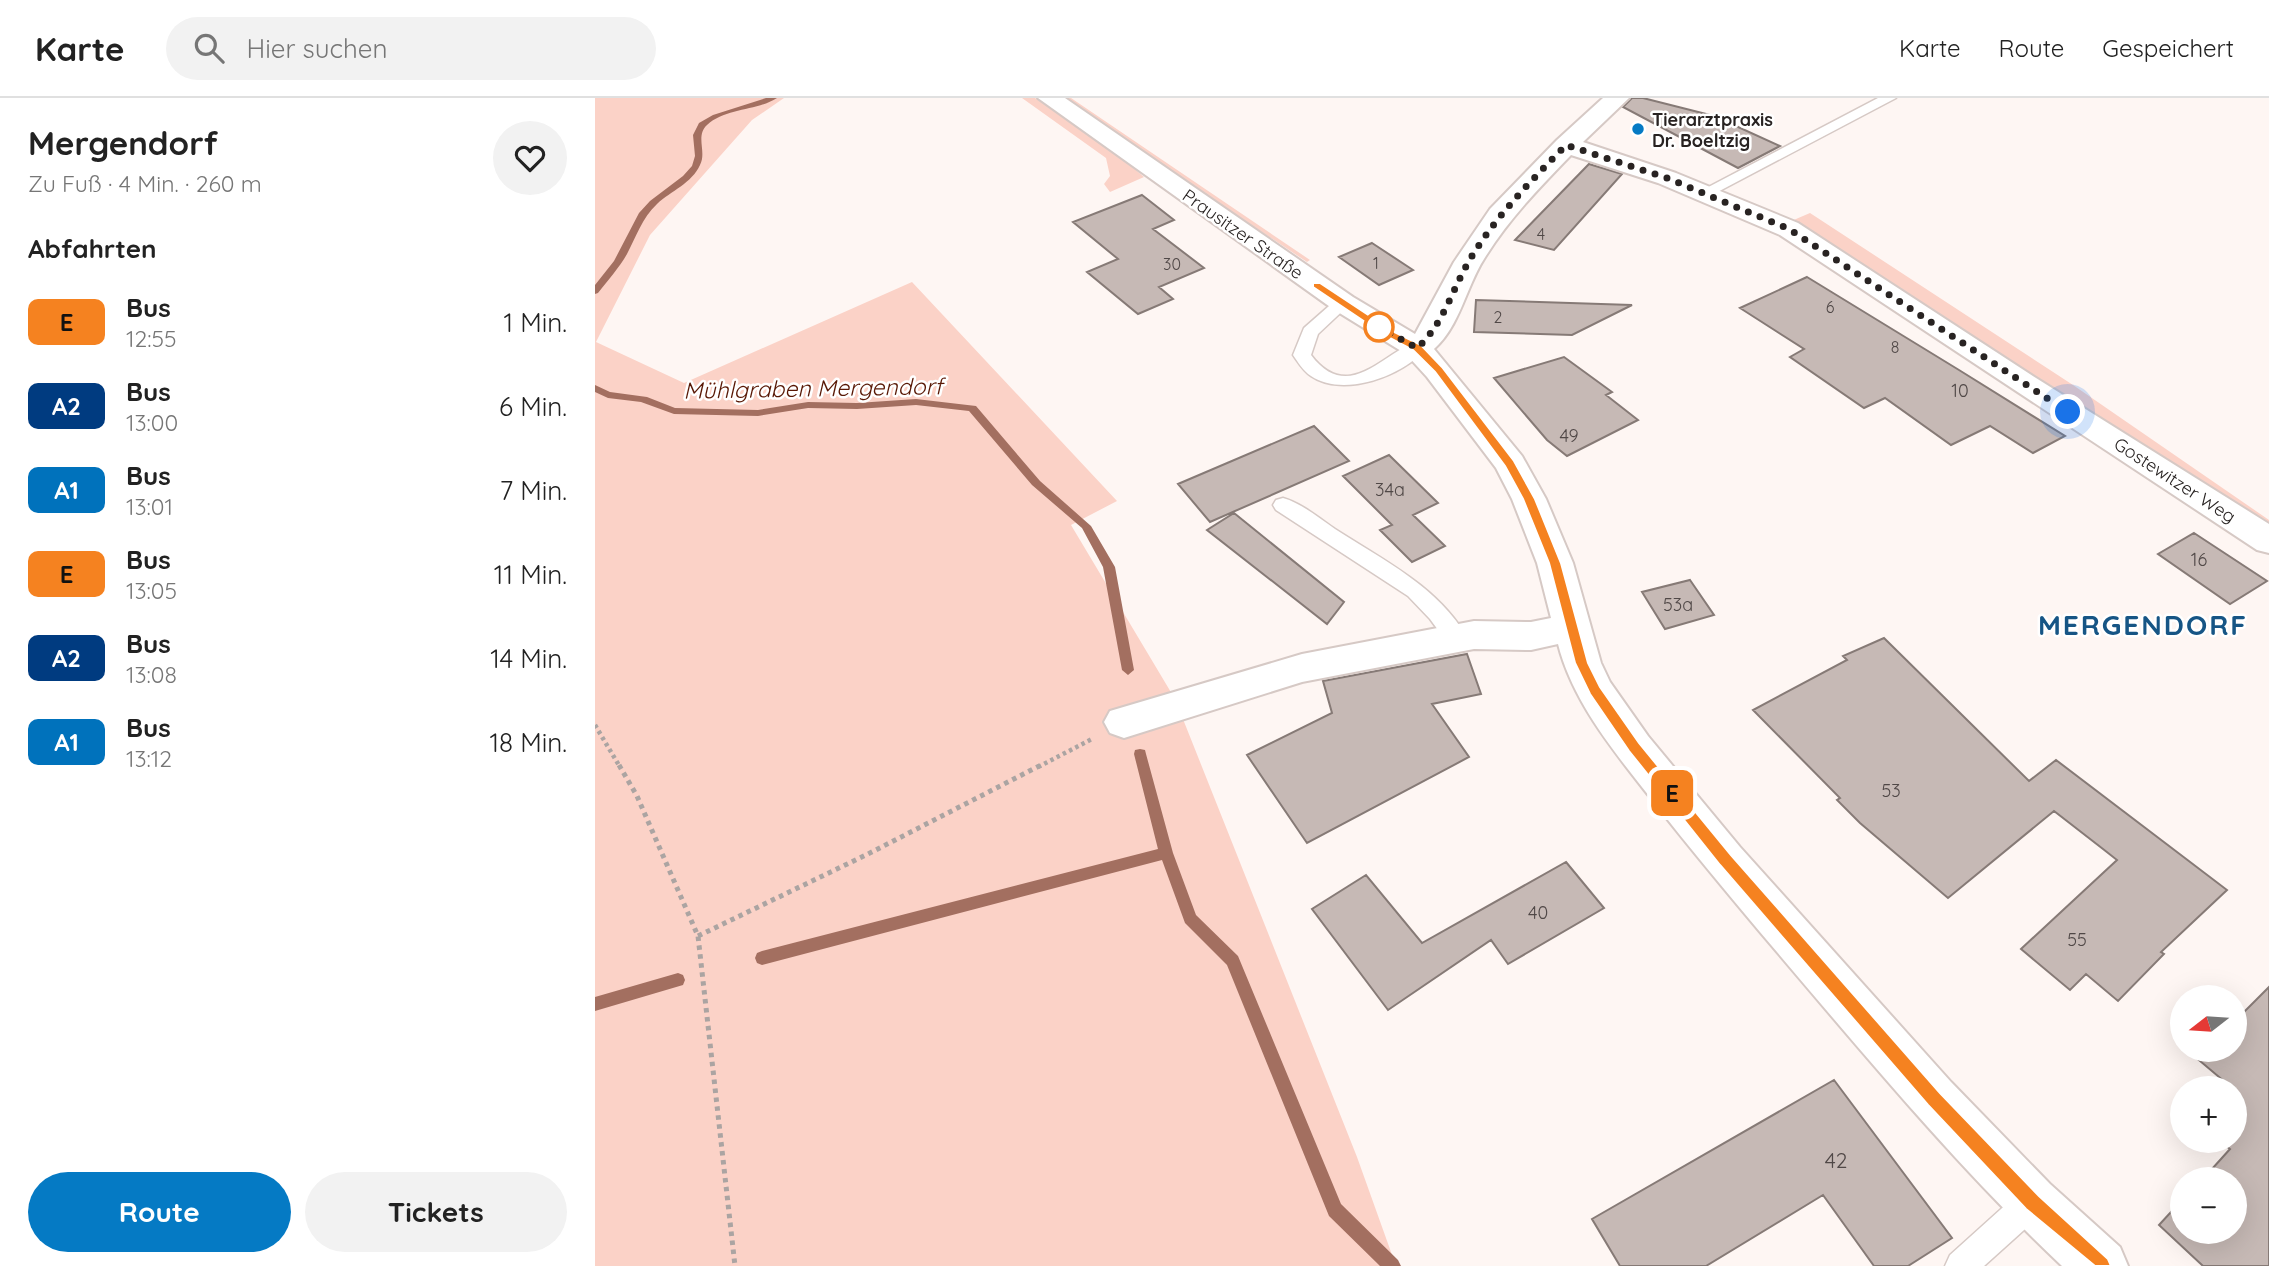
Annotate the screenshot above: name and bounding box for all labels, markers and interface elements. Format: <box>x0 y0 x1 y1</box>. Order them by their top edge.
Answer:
search box <box>166 17 656 80</box>
text: Karte <box>35 28 124 69</box>
icon: search <box>190 29 228 67</box>
text: Hier suchen <box>246 32 388 65</box>
text: Karte <box>1899 33 1961 63</box>
text: Route <box>1999 33 2064 63</box>
text: Gespeichert <box>2102 33 2234 63</box>
place label: Tierarztpraxis Dr. Boeltzig <box>1652 108 1773 152</box>
button: heart <box>493 121 567 195</box>
marker: Tierarztpraxis Dr. Boeltzig <box>1630 121 1646 137</box>
text: Mergendorf <box>28 122 218 163</box>
text: Zu Fuß · 4 Min. · 260 m <box>28 169 262 198</box>
street label: Prausitzer Straße <box>1178 184 1308 284</box>
house number: 4 <box>1537 224 1545 244</box>
text: Abfahrten <box>28 232 157 265</box>
house number: 1 <box>1373 253 1379 273</box>
house number: 30 <box>1163 254 1181 274</box>
text: Bus <box>126 291 171 324</box>
house number: 6 <box>1826 297 1835 317</box>
text: 1 Min. <box>503 306 567 339</box>
text: E <box>60 307 73 337</box>
house number: 2 <box>1494 307 1503 327</box>
unlabelled marker <box>1364 312 1394 342</box>
text: 12:55 <box>126 324 177 353</box>
house number: 8 <box>1891 337 1899 357</box>
water label: Mühlgraben Mergendorf <box>683 371 947 405</box>
text: Bus <box>126 375 171 408</box>
house number: 10 <box>1951 379 1969 402</box>
text: 6 Min. <box>499 390 567 423</box>
text: A2 <box>52 391 81 421</box>
your location <box>2050 394 2085 429</box>
text: 13:00 <box>126 408 178 437</box>
house number: 49 <box>1559 424 1579 447</box>
street label: Gostewitzer Weg <box>2110 432 2240 528</box>
text: Bus <box>126 459 171 492</box>
text: 7 Min. <box>500 474 567 507</box>
text: A1 <box>54 475 79 505</box>
house number: 34a <box>1375 478 1405 501</box>
text: 13:01 <box>126 492 173 521</box>
text: Bus <box>126 543 171 576</box>
house number: 16 <box>2191 548 2207 571</box>
text: 11 Min. <box>494 558 567 591</box>
text: E <box>60 559 73 589</box>
text: 13:05 <box>126 576 177 605</box>
house number: 53a <box>1663 593 1693 616</box>
district label: MERGENDORF <box>2038 607 2248 642</box>
text: Bus <box>126 627 171 660</box>
text: 14 Min. <box>490 642 567 675</box>
text: A2 <box>52 643 81 673</box>
text: 13:08 <box>126 660 177 689</box>
text: Bus <box>126 711 171 744</box>
text: 18 Min. <box>489 726 567 759</box>
text: A1 <box>54 727 79 757</box>
text: 13:12 <box>126 744 172 773</box>
line badge: E <box>1649 770 1695 816</box>
text: E <box>1665 778 1679 808</box>
house number: 53 <box>1881 779 1901 802</box>
house number: 40 <box>1528 901 1548 924</box>
house number: 55 <box>2067 928 2087 951</box>
north arrow <box>2170 985 2247 1062</box>
map controls <box>2170 985 2247 1244</box>
button: + <box>2170 1076 2247 1153</box>
house number: 42 <box>1825 1147 1847 1173</box>
button: − <box>2170 1167 2247 1244</box>
button: Route <box>28 1172 291 1252</box>
button: Tickets <box>305 1172 567 1252</box>

